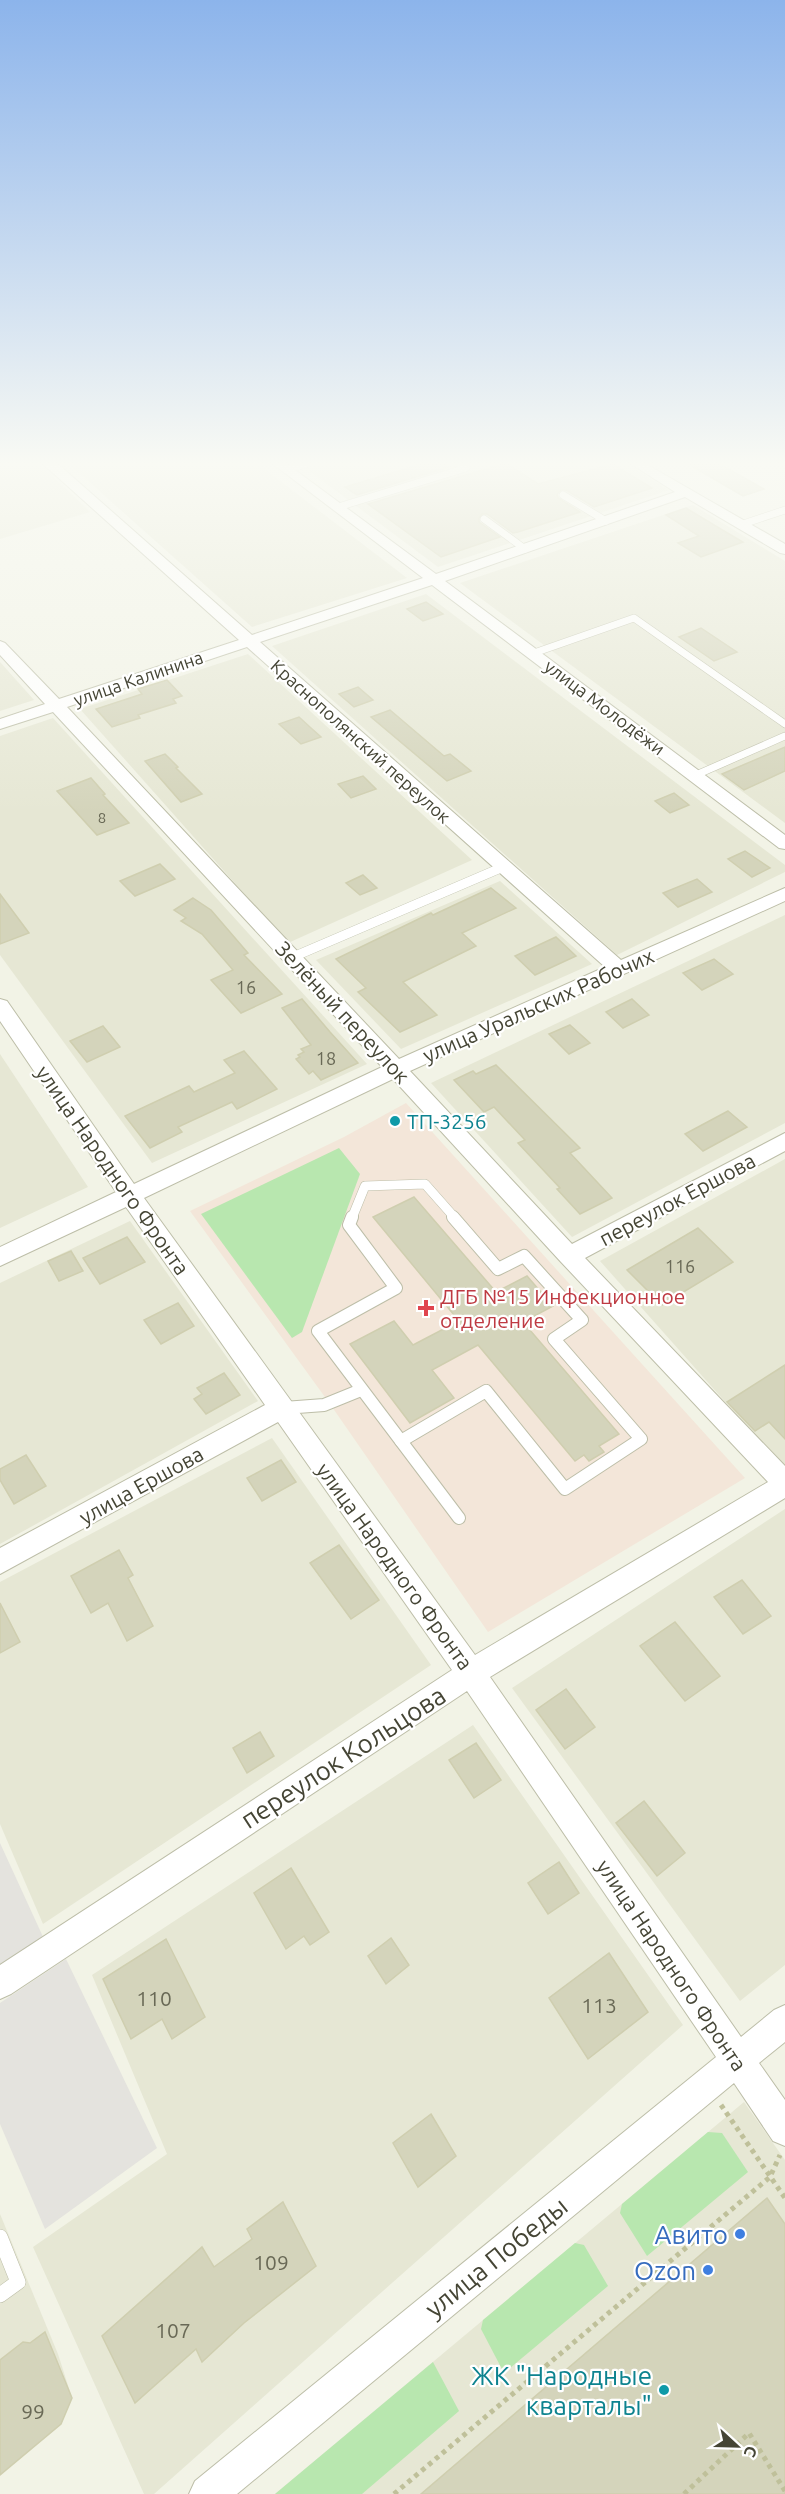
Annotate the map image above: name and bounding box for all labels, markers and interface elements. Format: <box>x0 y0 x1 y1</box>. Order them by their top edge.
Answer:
street label: улица Калинина <box>71 646 205 710</box>
street label: Краснополянский переулок <box>267 655 455 827</box>
street label: улица Молодёжи <box>541 655 669 759</box>
house number: 8 <box>98 809 106 826</box>
street label: Зелёный переулок <box>271 936 415 1088</box>
street label: улица Уральских Рабочих <box>419 943 658 1067</box>
house number: 16 <box>236 977 256 997</box>
house number: 18 <box>316 1048 336 1068</box>
street label: улица Народного Фронта <box>32 1061 194 1279</box>
place label: ТП-3256 <box>407 1109 487 1133</box>
marker: ТП-3256 <box>388 1114 402 1128</box>
street label: переулок Ершова <box>595 1148 759 1250</box>
house number: 116 <box>665 1256 695 1276</box>
place label: ДГБ №15 Инфекционное отделение <box>440 1284 685 1332</box>
marker: ДГБ №15 Инфекционное отделение <box>417 1299 435 1317</box>
street label: улица Ершова <box>75 1441 207 1529</box>
street label: улица Народного Фронта <box>312 1458 478 1674</box>
street label: переулок Кольцова <box>235 1680 451 1834</box>
street label: улица Народного Фронта <box>592 1855 752 2075</box>
house number: 110 <box>136 1986 172 2010</box>
house number: 113 <box>581 1993 617 2017</box>
street label: улица Победы <box>419 2191 573 2323</box>
place label: Авито <box>655 2220 728 2249</box>
marker: Авито <box>733 2227 747 2241</box>
house number: 109 <box>253 2250 289 2274</box>
place label: Ozon <box>634 2256 696 2285</box>
marker: Ozon <box>701 2263 715 2277</box>
house number: 107 <box>155 2318 191 2342</box>
place label: ЖК "Народные кварталы" <box>471 2361 652 2420</box>
marker: ЖК "Народные кварталы" <box>657 2383 671 2397</box>
house number: 99 <box>21 2399 45 2423</box>
north arrow <box>707 2416 767 2476</box>
text: С <box>741 2444 761 2460</box>

